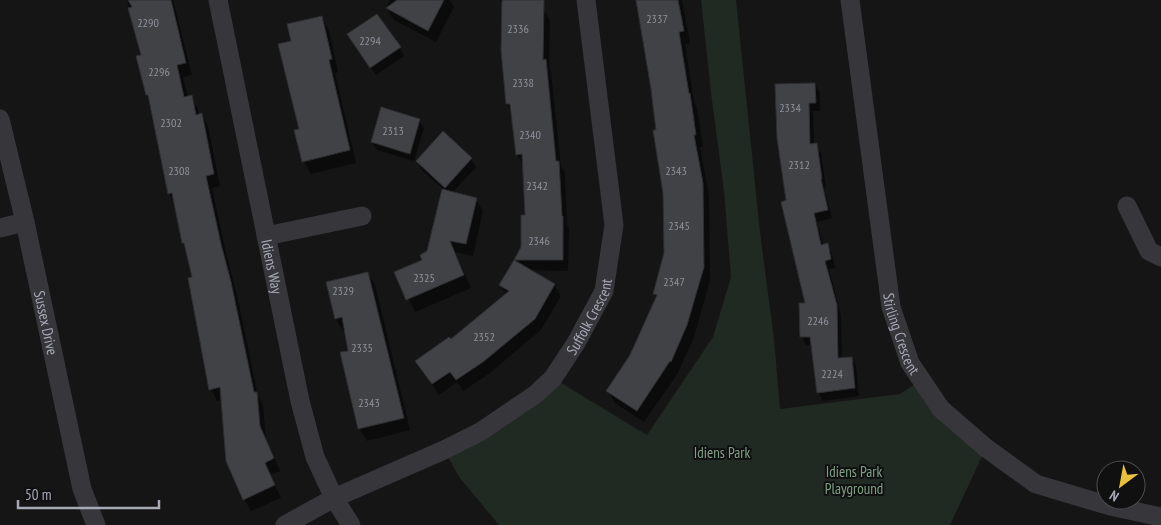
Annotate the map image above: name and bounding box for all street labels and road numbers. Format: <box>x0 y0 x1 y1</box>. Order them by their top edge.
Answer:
street label: Idiens Way <box>258 237 287 296</box>
street label: Suffolk Crescent <box>562 277 615 358</box>
street label: Sussex Drive <box>30 289 63 357</box>
street label: Stirling Crescent <box>880 292 924 378</box>

